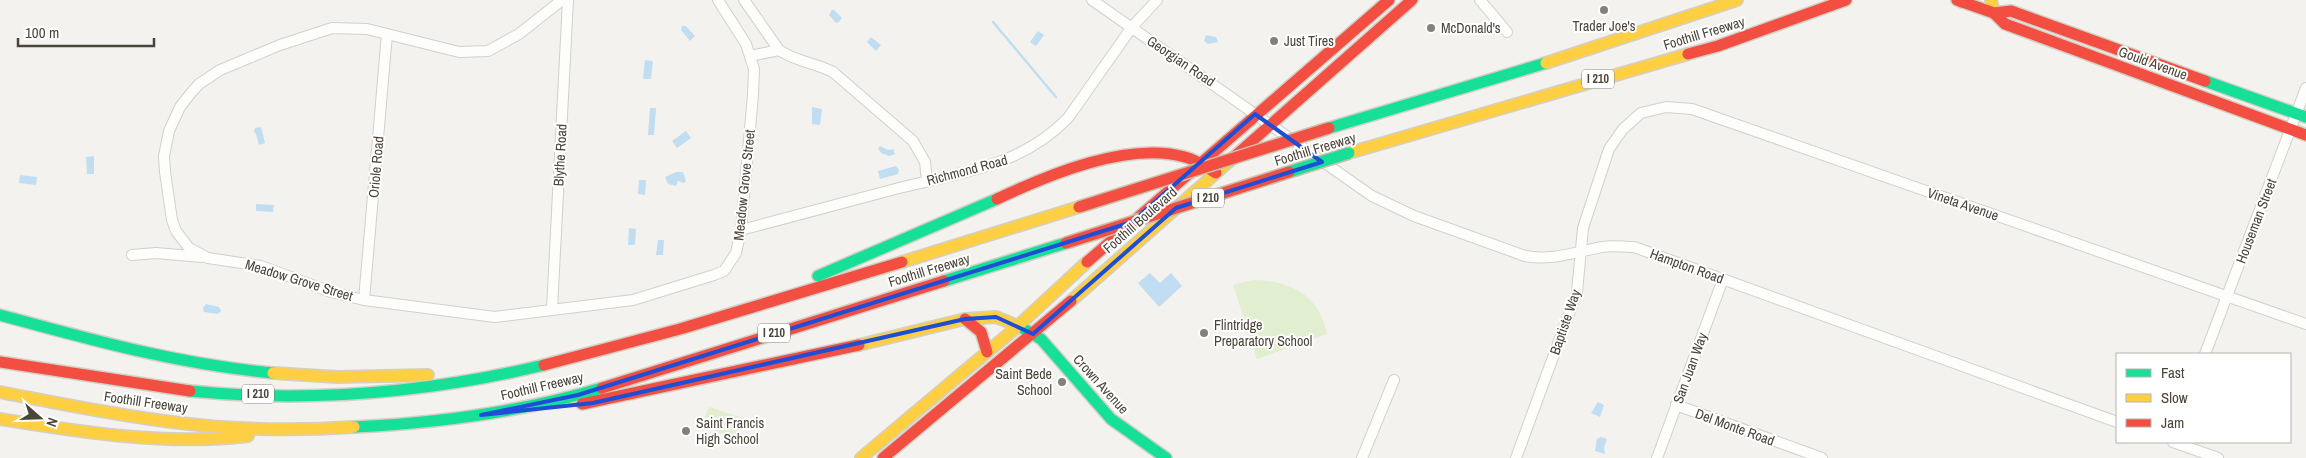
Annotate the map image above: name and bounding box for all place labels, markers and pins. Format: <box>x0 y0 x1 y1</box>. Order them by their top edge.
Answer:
marker: Trader Joe's <box>1598 4 1610 16</box>
place label: Trader Joe's <box>1572 17 1636 35</box>
place label: McDonald's <box>1441 19 1501 37</box>
marker: McDonald's <box>1425 22 1437 34</box>
place label: Just Tires <box>1284 32 1334 50</box>
marker: Just Tires <box>1268 35 1280 47</box>
place label: Flintridge Preparatory School <box>1214 316 1312 350</box>
marker: Flintridge Preparatory School <box>1198 327 1210 339</box>
place label: Saint Bede School <box>995 365 1052 399</box>
marker: Saint Bede School <box>1056 376 1068 388</box>
place label: Saint Francis High School <box>696 414 765 448</box>
marker: Saint Francis High School <box>680 425 692 437</box>

